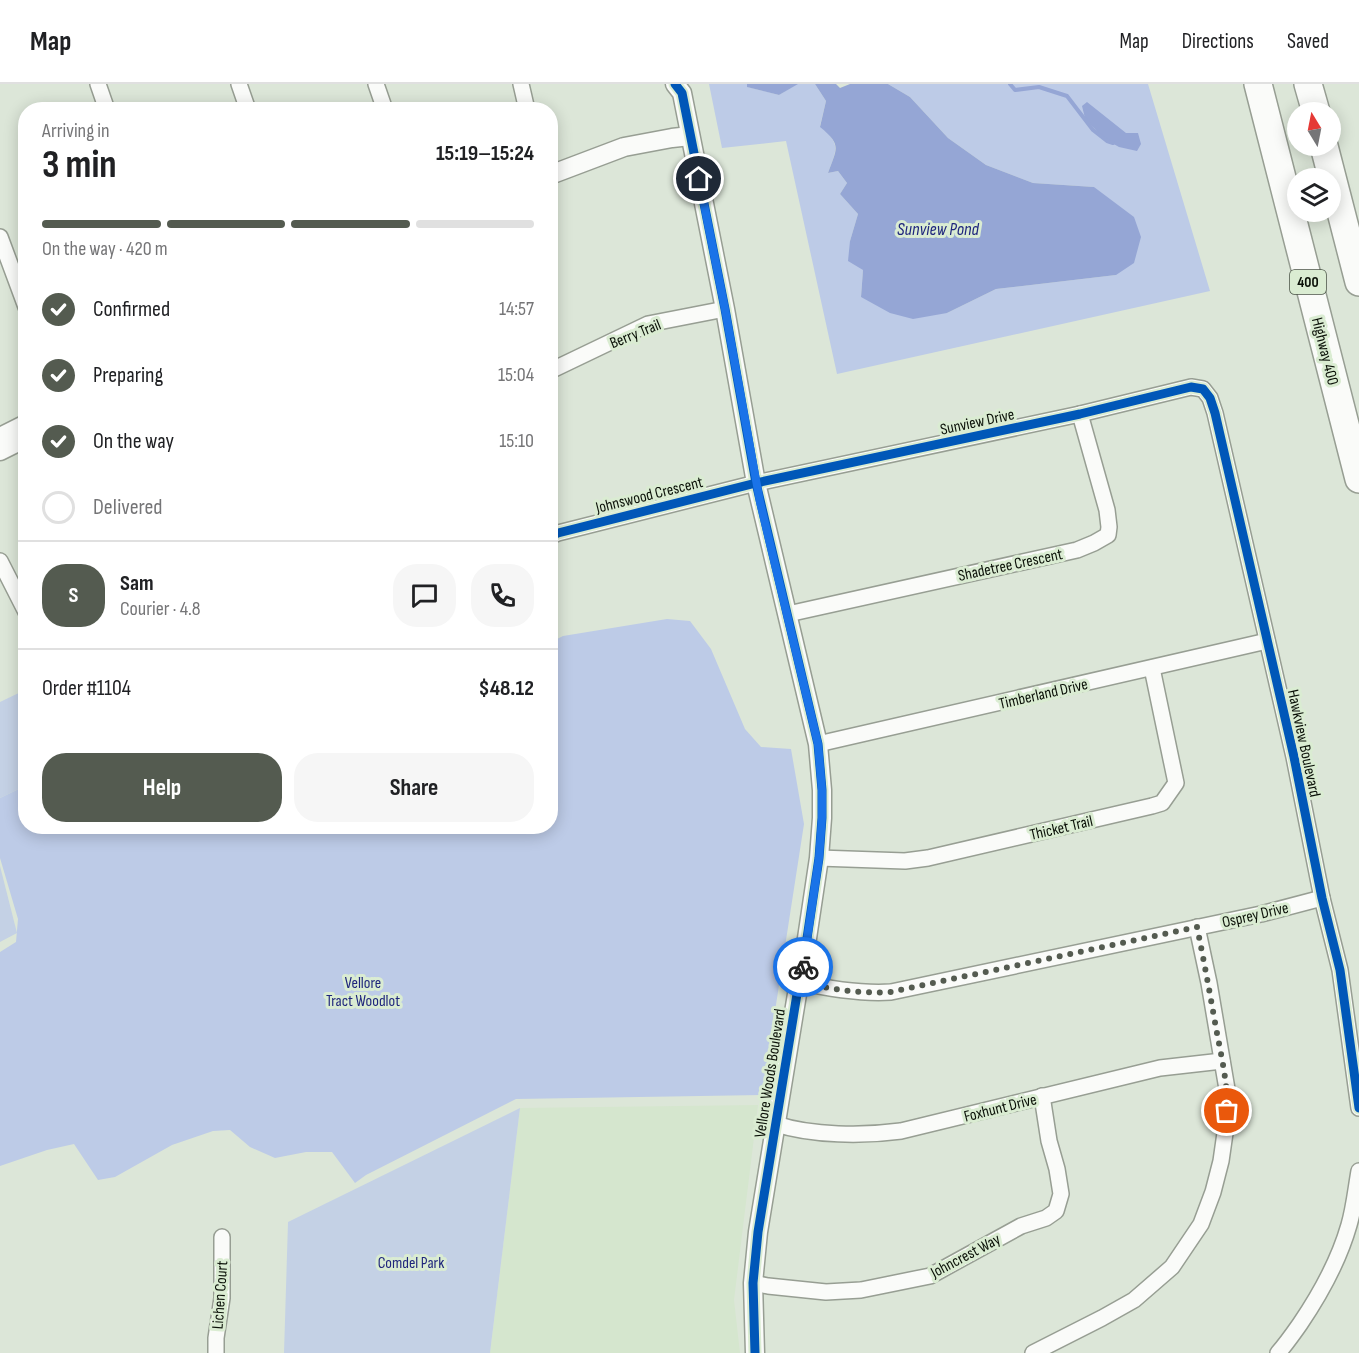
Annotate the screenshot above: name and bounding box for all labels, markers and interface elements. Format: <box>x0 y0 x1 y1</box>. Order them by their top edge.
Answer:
text: Map <box>30 25 71 58</box>
text: Map <box>1119 29 1149 54</box>
text: Directions <box>1182 29 1254 54</box>
text: Saved <box>1287 29 1329 54</box>
north arrow <box>1287 102 1341 156</box>
map controls <box>1287 102 1341 222</box>
text: Arriving in <box>42 119 110 143</box>
text: 15:19–15:24 <box>436 140 534 167</box>
text: 3 min <box>42 142 117 189</box>
pin <box>673 153 724 204</box>
icon: home <box>682 162 715 195</box>
button: layers <box>1287 168 1341 222</box>
water label: Sunview Pond <box>897 219 980 240</box>
text: On the way · 420 m <box>42 237 168 261</box>
road number: 400 <box>1290 270 1326 294</box>
icon: check <box>42 293 75 326</box>
text: Confirmed <box>93 296 170 323</box>
text: 14:57 <box>499 297 534 321</box>
street label: Berry Trail <box>607 316 664 353</box>
street label: Highway 400 <box>1307 316 1342 387</box>
icon: check <box>42 359 75 392</box>
text: Preparing <box>93 362 163 389</box>
text: 15:04 <box>498 363 534 387</box>
street label: Sunview Drive <box>938 405 1016 440</box>
icon: check <box>42 425 75 458</box>
text: On the way <box>93 428 174 455</box>
text: 15:10 <box>499 429 534 453</box>
street label: Johnswood Crescent <box>593 473 705 518</box>
text: Delivered <box>93 494 162 521</box>
street label: Shadetree Crescent <box>956 545 1064 586</box>
button: chat <box>393 564 456 627</box>
button: phone <box>471 564 534 627</box>
text: Sam <box>120 570 154 597</box>
text: S <box>69 582 78 609</box>
text: Courier · 4.8 <box>120 597 201 621</box>
text: Order #1104 <box>42 675 131 702</box>
text: $48.12 <box>478 675 534 702</box>
street label: Timberland Drive <box>997 675 1090 714</box>
street label: Hawkview Boulevard <box>1283 688 1324 799</box>
button: Help <box>42 753 282 822</box>
button: Share <box>294 753 534 822</box>
street label: Thicket Trail <box>1028 812 1095 845</box>
street label: Osprey Drive <box>1220 899 1290 932</box>
courier <box>773 937 833 997</box>
icon: bike <box>787 951 820 984</box>
park label: Vellore Tract Woodlot <box>326 974 400 1011</box>
street label: Vellore Woods Boulevard <box>751 1007 790 1139</box>
pin <box>1201 1085 1252 1136</box>
street label: Foxhunt Drive <box>962 1090 1039 1127</box>
icon: bag <box>1210 1094 1243 1127</box>
street label: Johncrest Way <box>927 1230 1004 1283</box>
park label: Comdel Park <box>378 1254 444 1273</box>
street label: Lichen Court <box>209 1260 232 1330</box>

